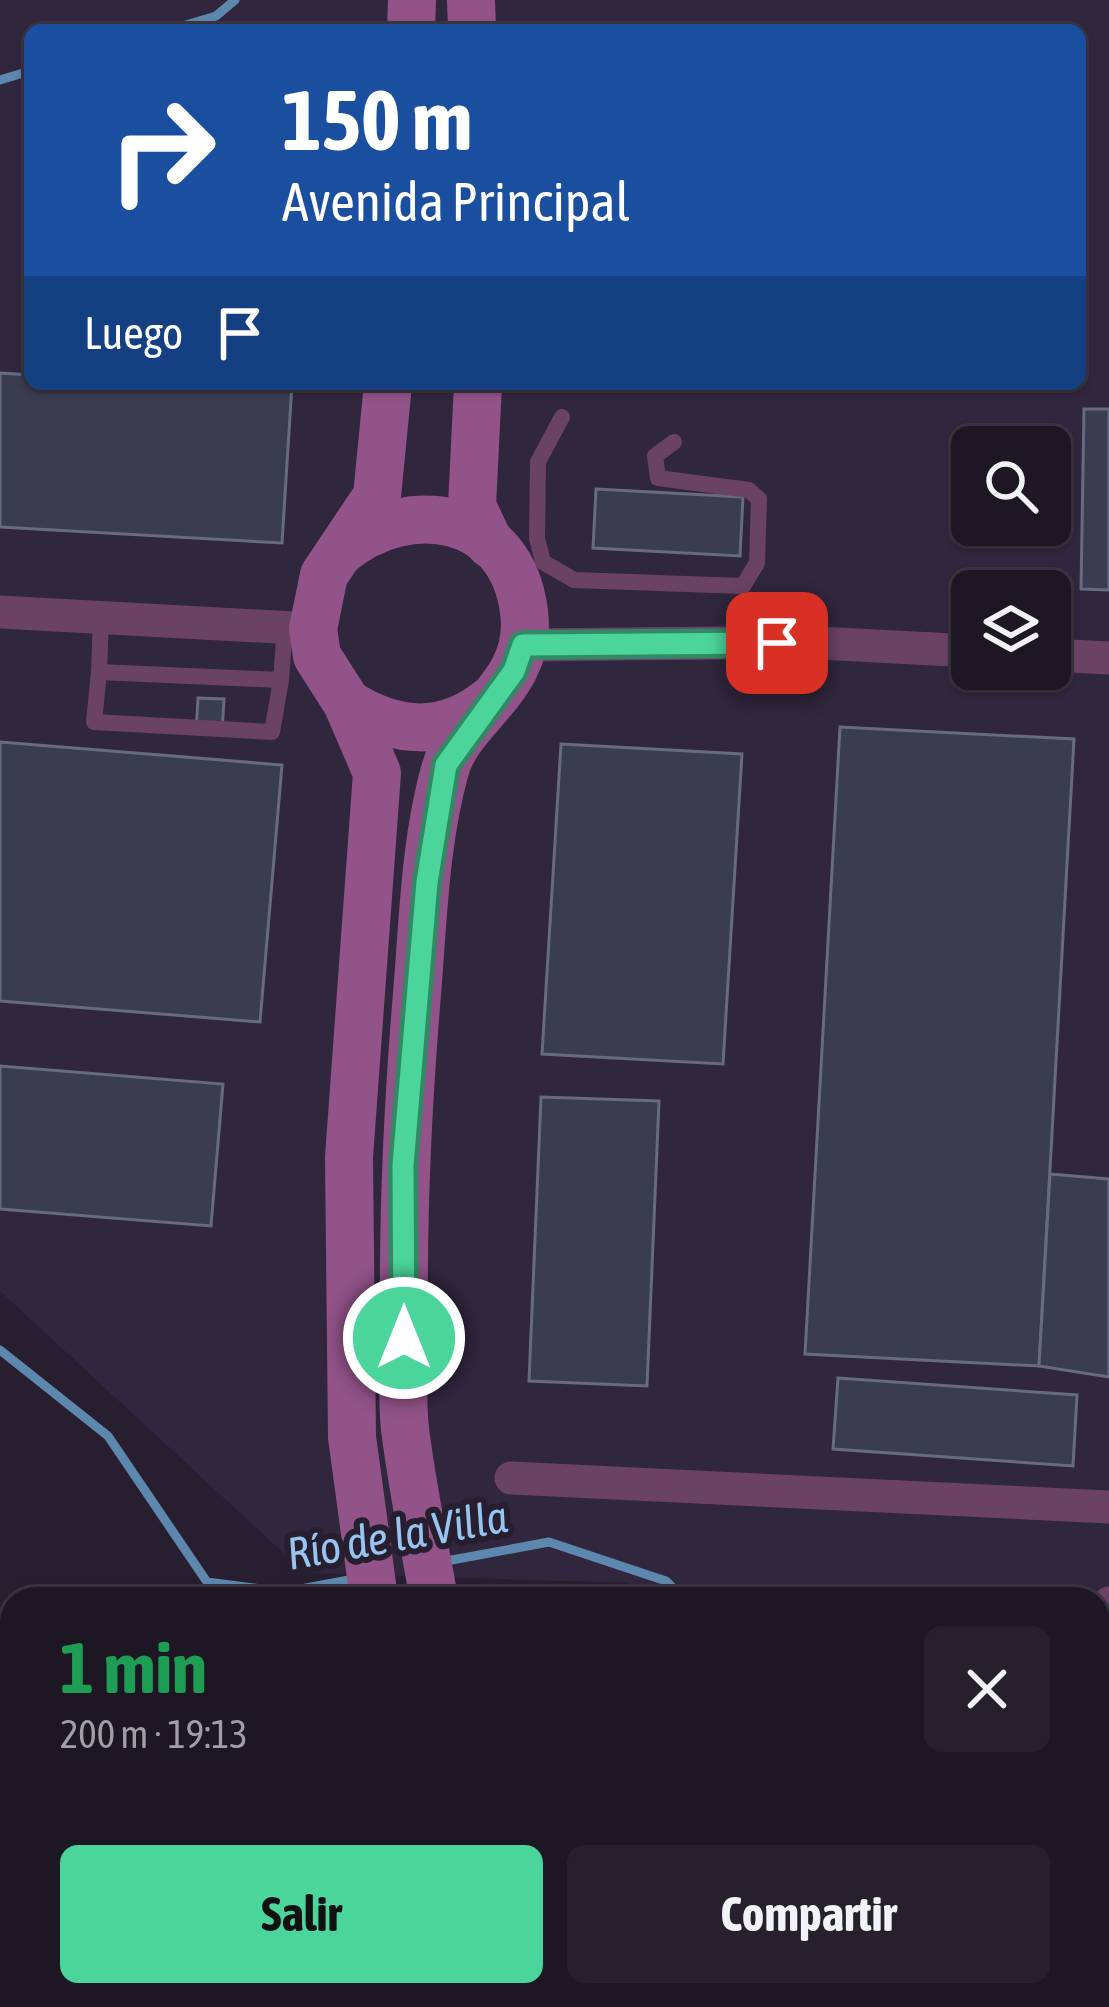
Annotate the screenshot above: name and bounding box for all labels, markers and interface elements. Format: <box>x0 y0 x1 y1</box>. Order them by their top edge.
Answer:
icon: right <box>84 72 240 228</box>
text: 150 m <box>282 72 472 168</box>
text: Avenida Principal <box>282 171 630 232</box>
icon: arrive <box>207 300 273 366</box>
text: Luego <box>84 307 183 359</box>
map controls <box>951 426 1071 690</box>
button: search <box>951 426 1071 546</box>
button: layers <box>951 570 1071 690</box>
pin <box>726 592 828 694</box>
icon: arrive <box>744 610 810 676</box>
position arrow <box>341 1275 467 1401</box>
water label: Río de la Villa <box>283 1490 511 1580</box>
text: 1 min <box>60 1626 207 1708</box>
button: close <box>924 1626 1050 1752</box>
text: 200 m · 19:13 <box>60 1712 248 1756</box>
button: Salir <box>60 1845 543 1983</box>
button: Compartir <box>567 1845 1050 1983</box>

